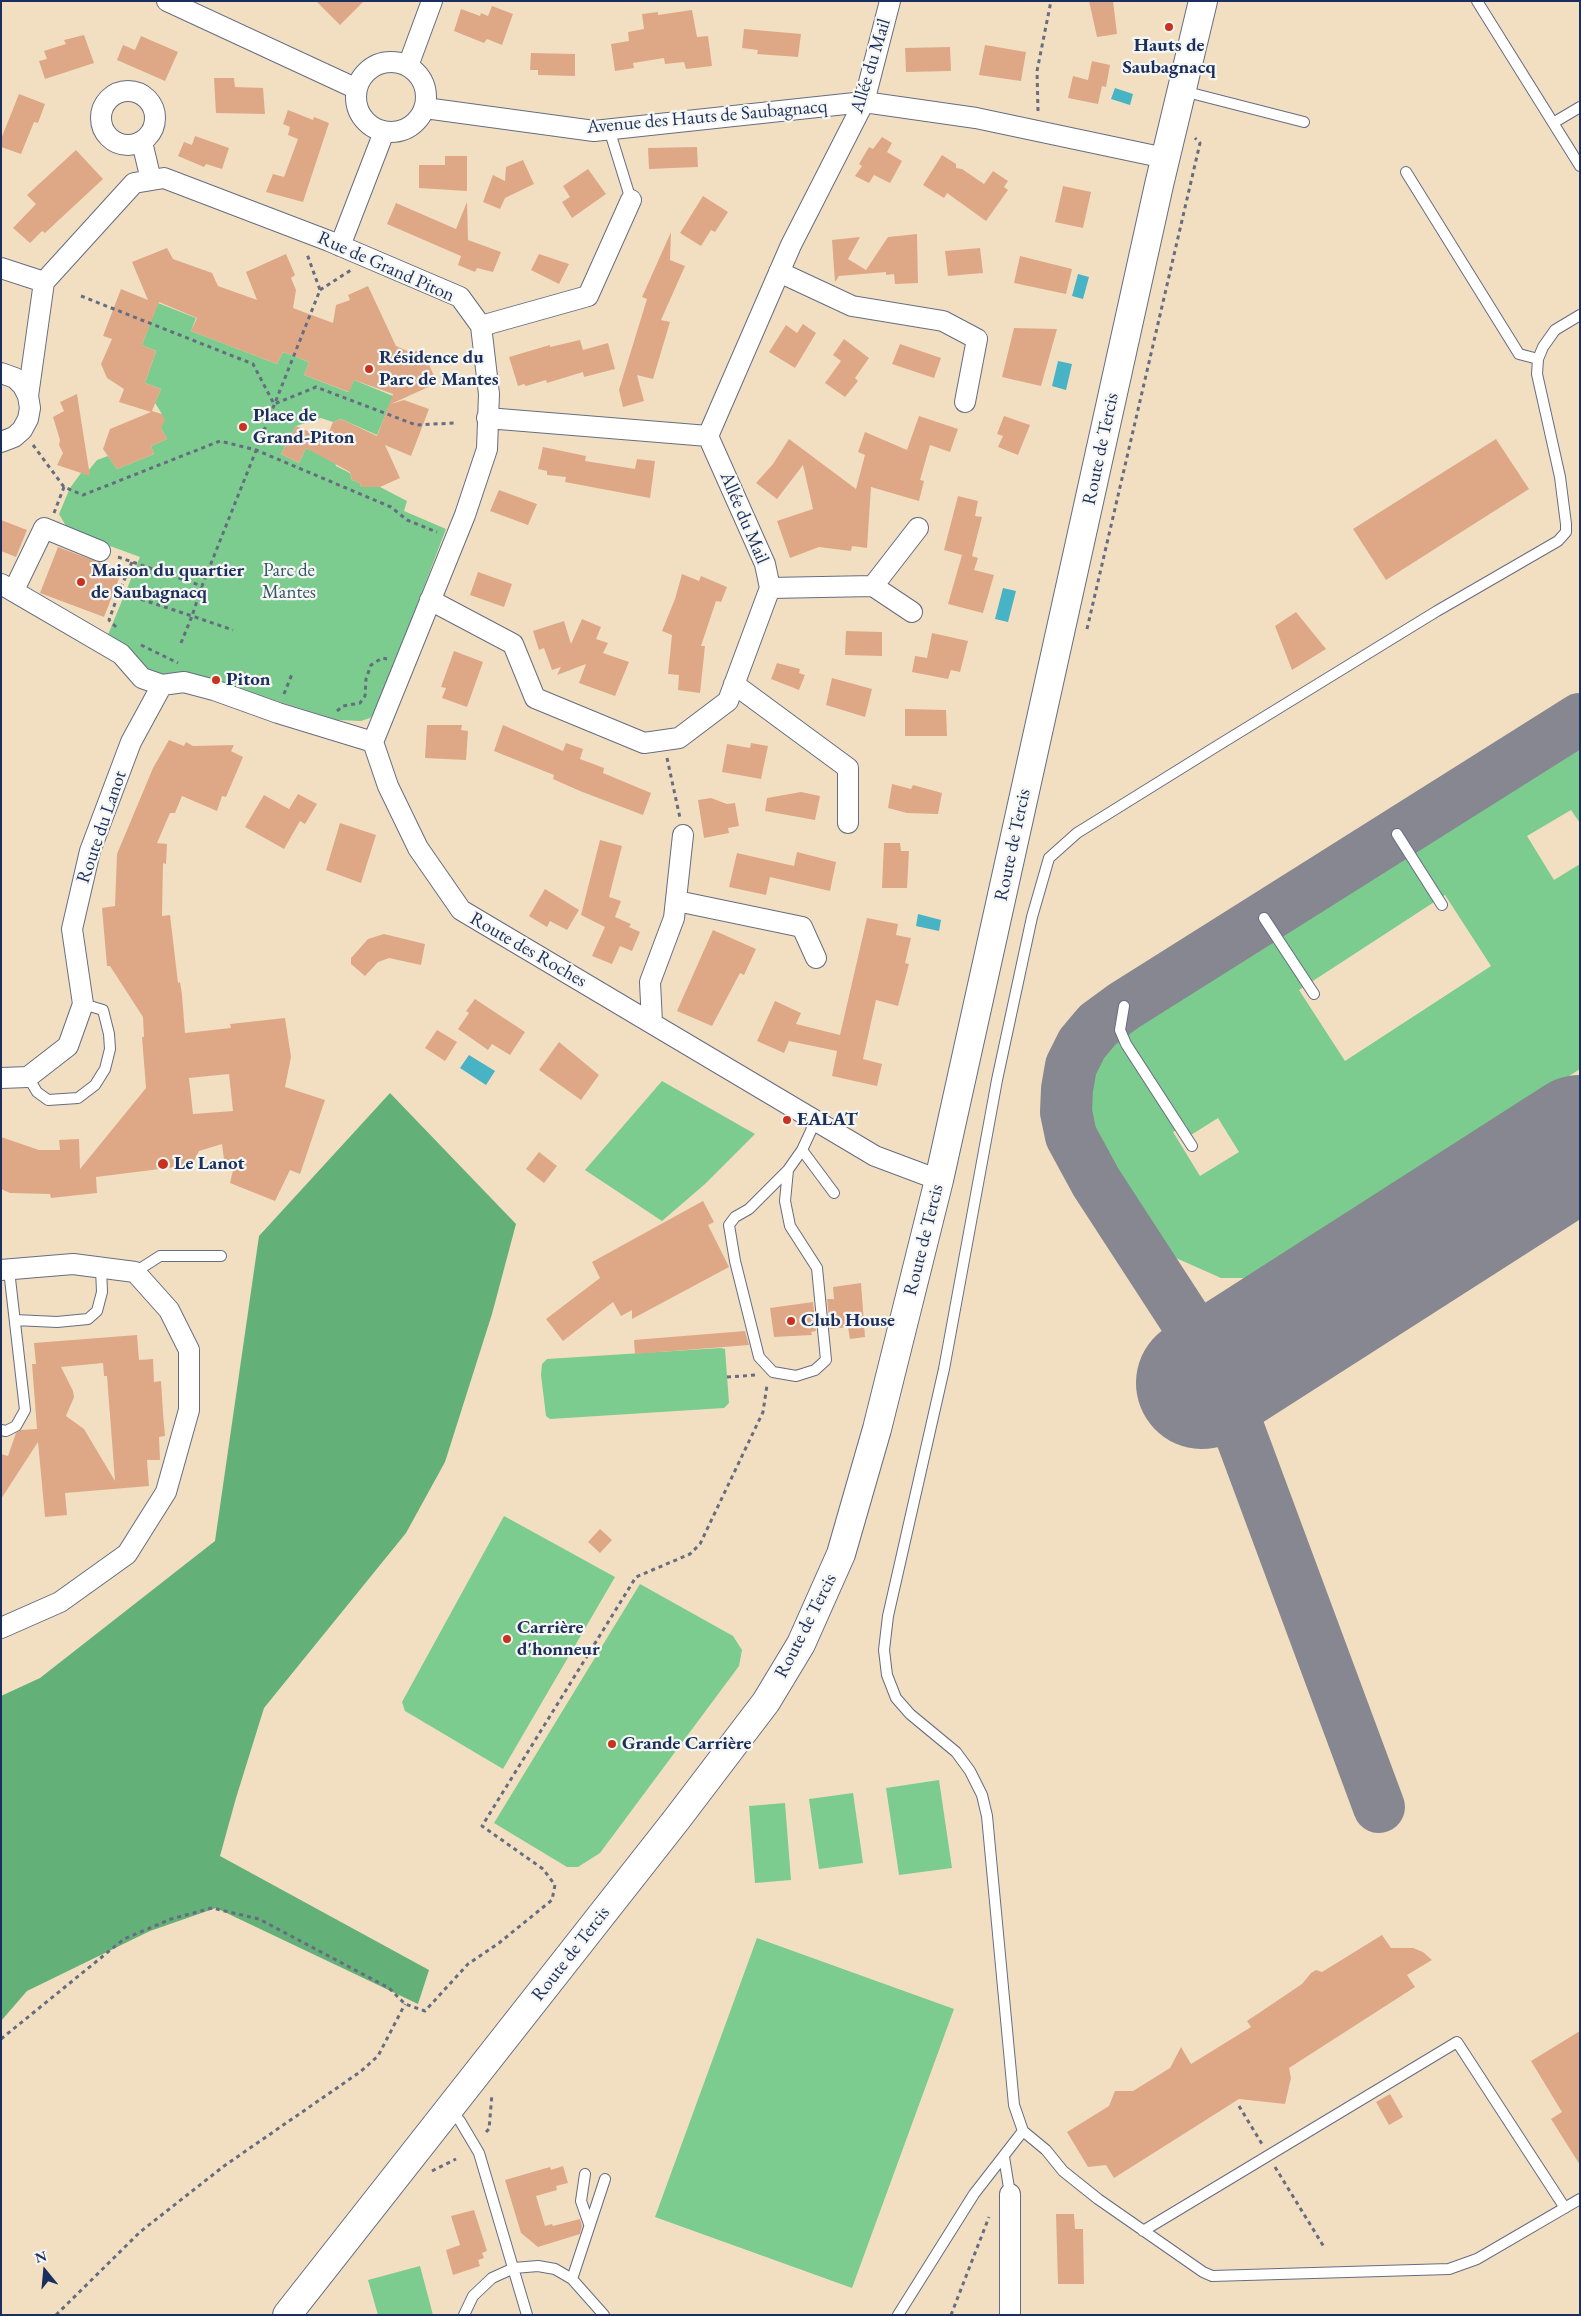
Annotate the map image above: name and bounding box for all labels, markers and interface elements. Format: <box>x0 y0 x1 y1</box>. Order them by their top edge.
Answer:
street label: Allée du Mail <box>846 16 896 116</box>
marker: Hauts de Saubagnacq <box>1163 21 1175 33</box>
place label: Hauts de Saubagnacq <box>1122 35 1216 79</box>
street label: Avenue des Hauts de Saubagnacq <box>586 95 828 139</box>
street label: Rue de Grand Piton <box>314 227 458 307</box>
place label: Résidence du Parc de Mantes <box>379 347 499 391</box>
marker: Résidence du Parc de Mantes <box>363 363 375 375</box>
street label: Route de Tercis <box>1078 391 1124 507</box>
place label: Place de Grand-Piton <box>253 405 354 449</box>
marker: Place de Grand-Piton <box>237 421 249 433</box>
street label: Allée du Mail <box>714 469 774 567</box>
place label: Maison du quartier de Saubagnacq <box>91 560 244 604</box>
park label: Parc de Mantes <box>262 560 316 604</box>
marker: Maison du quartier de Saubagnacq <box>75 576 87 588</box>
place label: Piton <box>226 669 271 691</box>
marker: Piton <box>210 674 222 686</box>
street label: Route du Lanot <box>72 768 132 886</box>
street label: Route de Tercis <box>990 787 1036 903</box>
street label: Route des Roches <box>466 907 590 993</box>
place label: EALAT <box>797 1109 858 1131</box>
marker: EALAT <box>781 1114 793 1126</box>
place label: Le Lanot <box>174 1153 245 1175</box>
marker: Le Lanot <box>156 1157 170 1171</box>
street label: Route de Tercis <box>899 1182 949 1298</box>
place label: Club House <box>801 1310 895 1332</box>
marker: Club House <box>785 1315 797 1327</box>
street label: Route de Tercis <box>770 1570 842 1682</box>
place label: Carrière d'honneur <box>517 1617 600 1661</box>
marker: Carrière d'honneur <box>501 1633 513 1645</box>
place label: Grande Carrière <box>622 1733 751 1755</box>
marker: Grande Carrière <box>606 1738 618 1750</box>
street label: Route de Tercis <box>527 1902 615 2006</box>
north arrow <box>20 2246 70 2296</box>
text: N <box>33 2246 49 2267</box>

